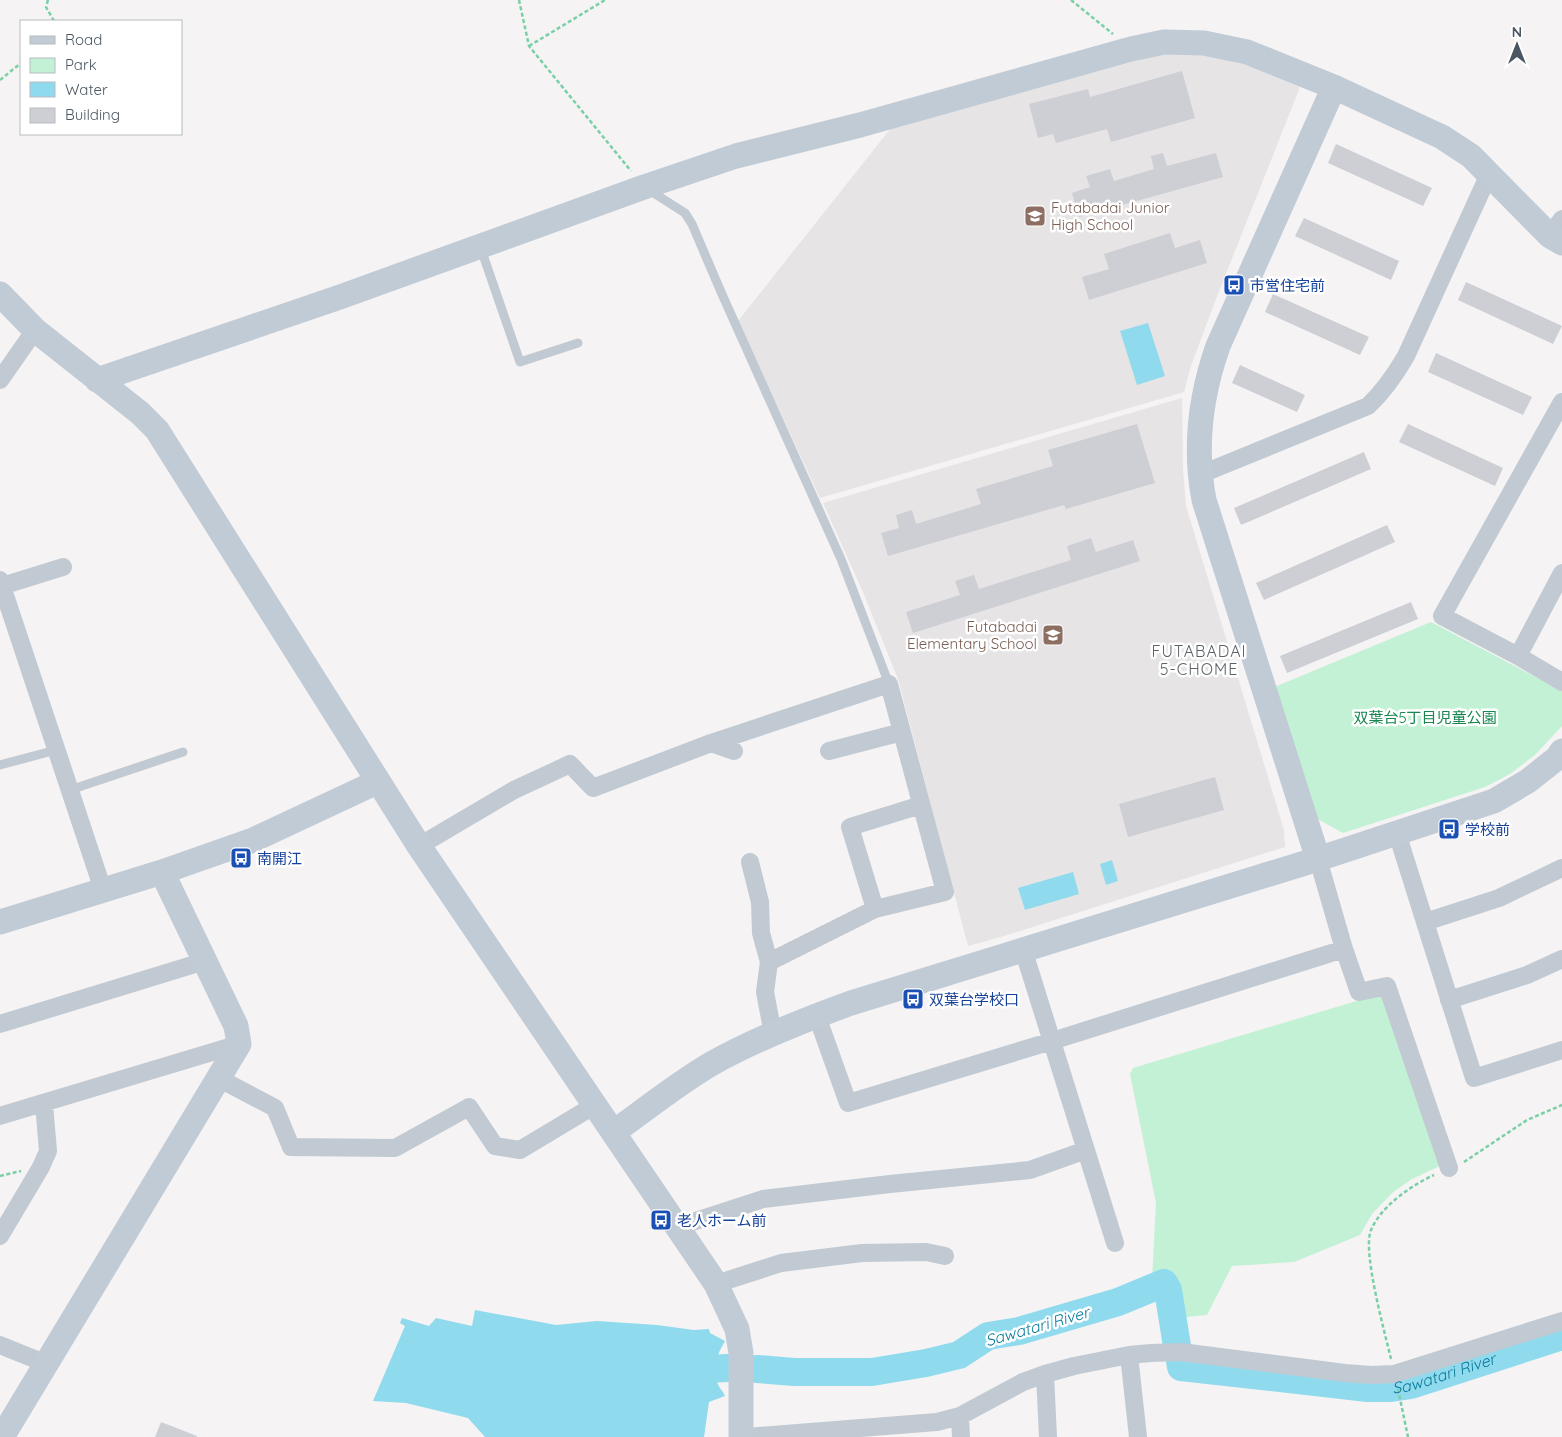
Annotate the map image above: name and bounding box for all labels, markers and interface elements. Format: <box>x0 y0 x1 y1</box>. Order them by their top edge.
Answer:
legend <box>20 20 182 135</box>
north arrow <box>1492 20 1542 70</box>
text: N <box>1512 23 1522 41</box>
text: Road <box>65 30 102 49</box>
text: Park <box>65 55 97 74</box>
text: Water <box>65 80 108 99</box>
text: Building <box>65 105 120 124</box>
place label: Futabadai Junior High School <box>1051 198 1170 234</box>
school or university icon: Futabadai Junior High School <box>1023 204 1047 228</box>
bus stop icon: 市営住宅前 <box>1222 273 1246 297</box>
place label: 市営住宅前 <box>1250 276 1325 295</box>
place label: Futabadai Elementary School <box>907 617 1037 653</box>
school or university icon: Futabadai Elementary School <box>1041 623 1065 647</box>
district label: FUTABADAI 5-CHOME <box>1151 641 1247 679</box>
park label: 双葉台5丁目児童公園 <box>1353 708 1497 727</box>
bus stop icon: 学校前 <box>1437 817 1461 841</box>
place label: 学校前 <box>1465 820 1510 839</box>
bus stop icon: 南開江 <box>229 846 253 870</box>
place label: 南開江 <box>257 849 302 868</box>
bus stop icon: 双葉台学校口 <box>901 987 925 1011</box>
place label: 双葉台学校口 <box>929 990 1019 1009</box>
bus stop icon: 老人ホーム前 <box>649 1208 673 1232</box>
place label: 老人ホーム前 <box>677 1211 767 1230</box>
water label: Sawatari River <box>983 1301 1093 1350</box>
water label: Sawatari River <box>1391 1348 1500 1398</box>

